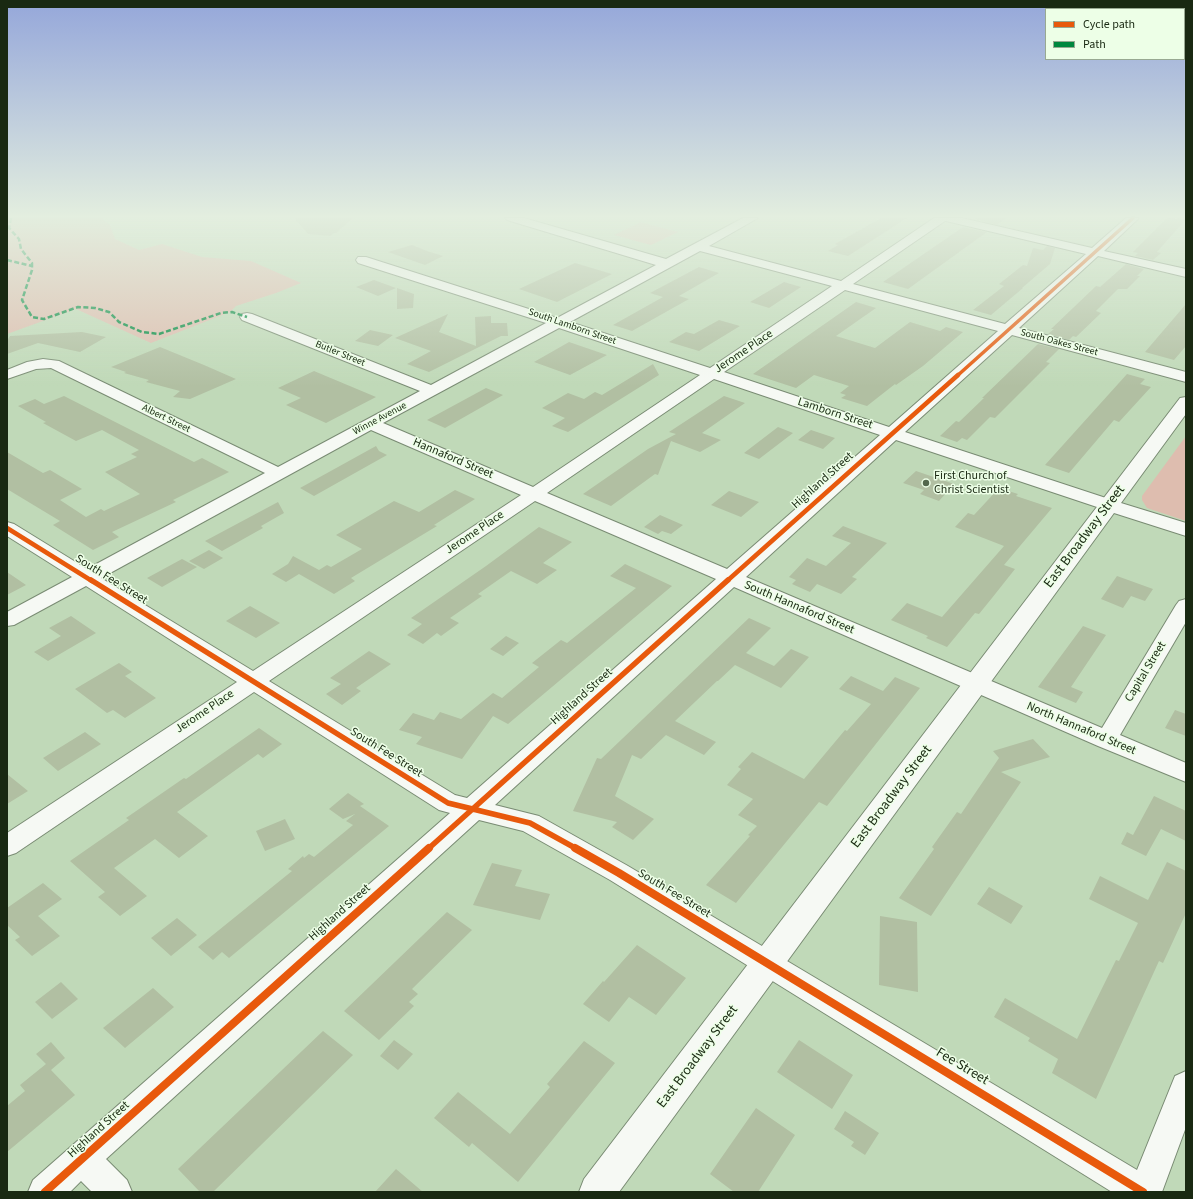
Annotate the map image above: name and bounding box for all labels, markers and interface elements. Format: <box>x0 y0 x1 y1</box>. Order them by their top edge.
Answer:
legend <box>1045 8 1185 60</box>
text: Cycle path <box>1083 16 1135 33</box>
text: Path <box>1083 36 1106 53</box>
street label: South Lamborn Street <box>526 306 618 348</box>
street label: Jerome Place <box>712 327 776 377</box>
street label: South Oakes Street <box>1019 327 1099 359</box>
street label: Butler Street <box>313 339 367 369</box>
street label: Lamborn Street <box>796 395 874 433</box>
street label: Winne Avenue <box>351 400 409 438</box>
street label: Albert Street <box>140 402 192 436</box>
street label: Hannaford Street <box>411 436 495 482</box>
street label: Highland Street <box>789 450 857 512</box>
place label: First Church of Christ Scientist <box>934 469 1009 497</box>
marker: First Church of Christ Scientist <box>921 478 931 488</box>
street label: East Broadway Street <box>1041 482 1129 592</box>
street label: Jerome Place <box>443 508 507 558</box>
street label: South Fee Street <box>72 552 150 608</box>
street label: South Hannaford Street <box>742 578 856 638</box>
street label: Capital Street <box>1122 639 1170 705</box>
street label: Highland Street <box>548 666 616 728</box>
street label: Jerome Place <box>173 687 237 737</box>
street label: North Hannaford Street <box>1024 699 1138 759</box>
street label: South Fee Street <box>347 725 425 781</box>
street label: East Broadway Street <box>848 742 936 852</box>
street label: South Fee Street <box>635 867 713 921</box>
street label: Highland Street <box>306 882 374 944</box>
street label: East Broadway Street <box>654 1002 742 1112</box>
street label: Fee Street <box>933 1045 991 1089</box>
street label: Highland Street <box>65 1099 133 1161</box>

